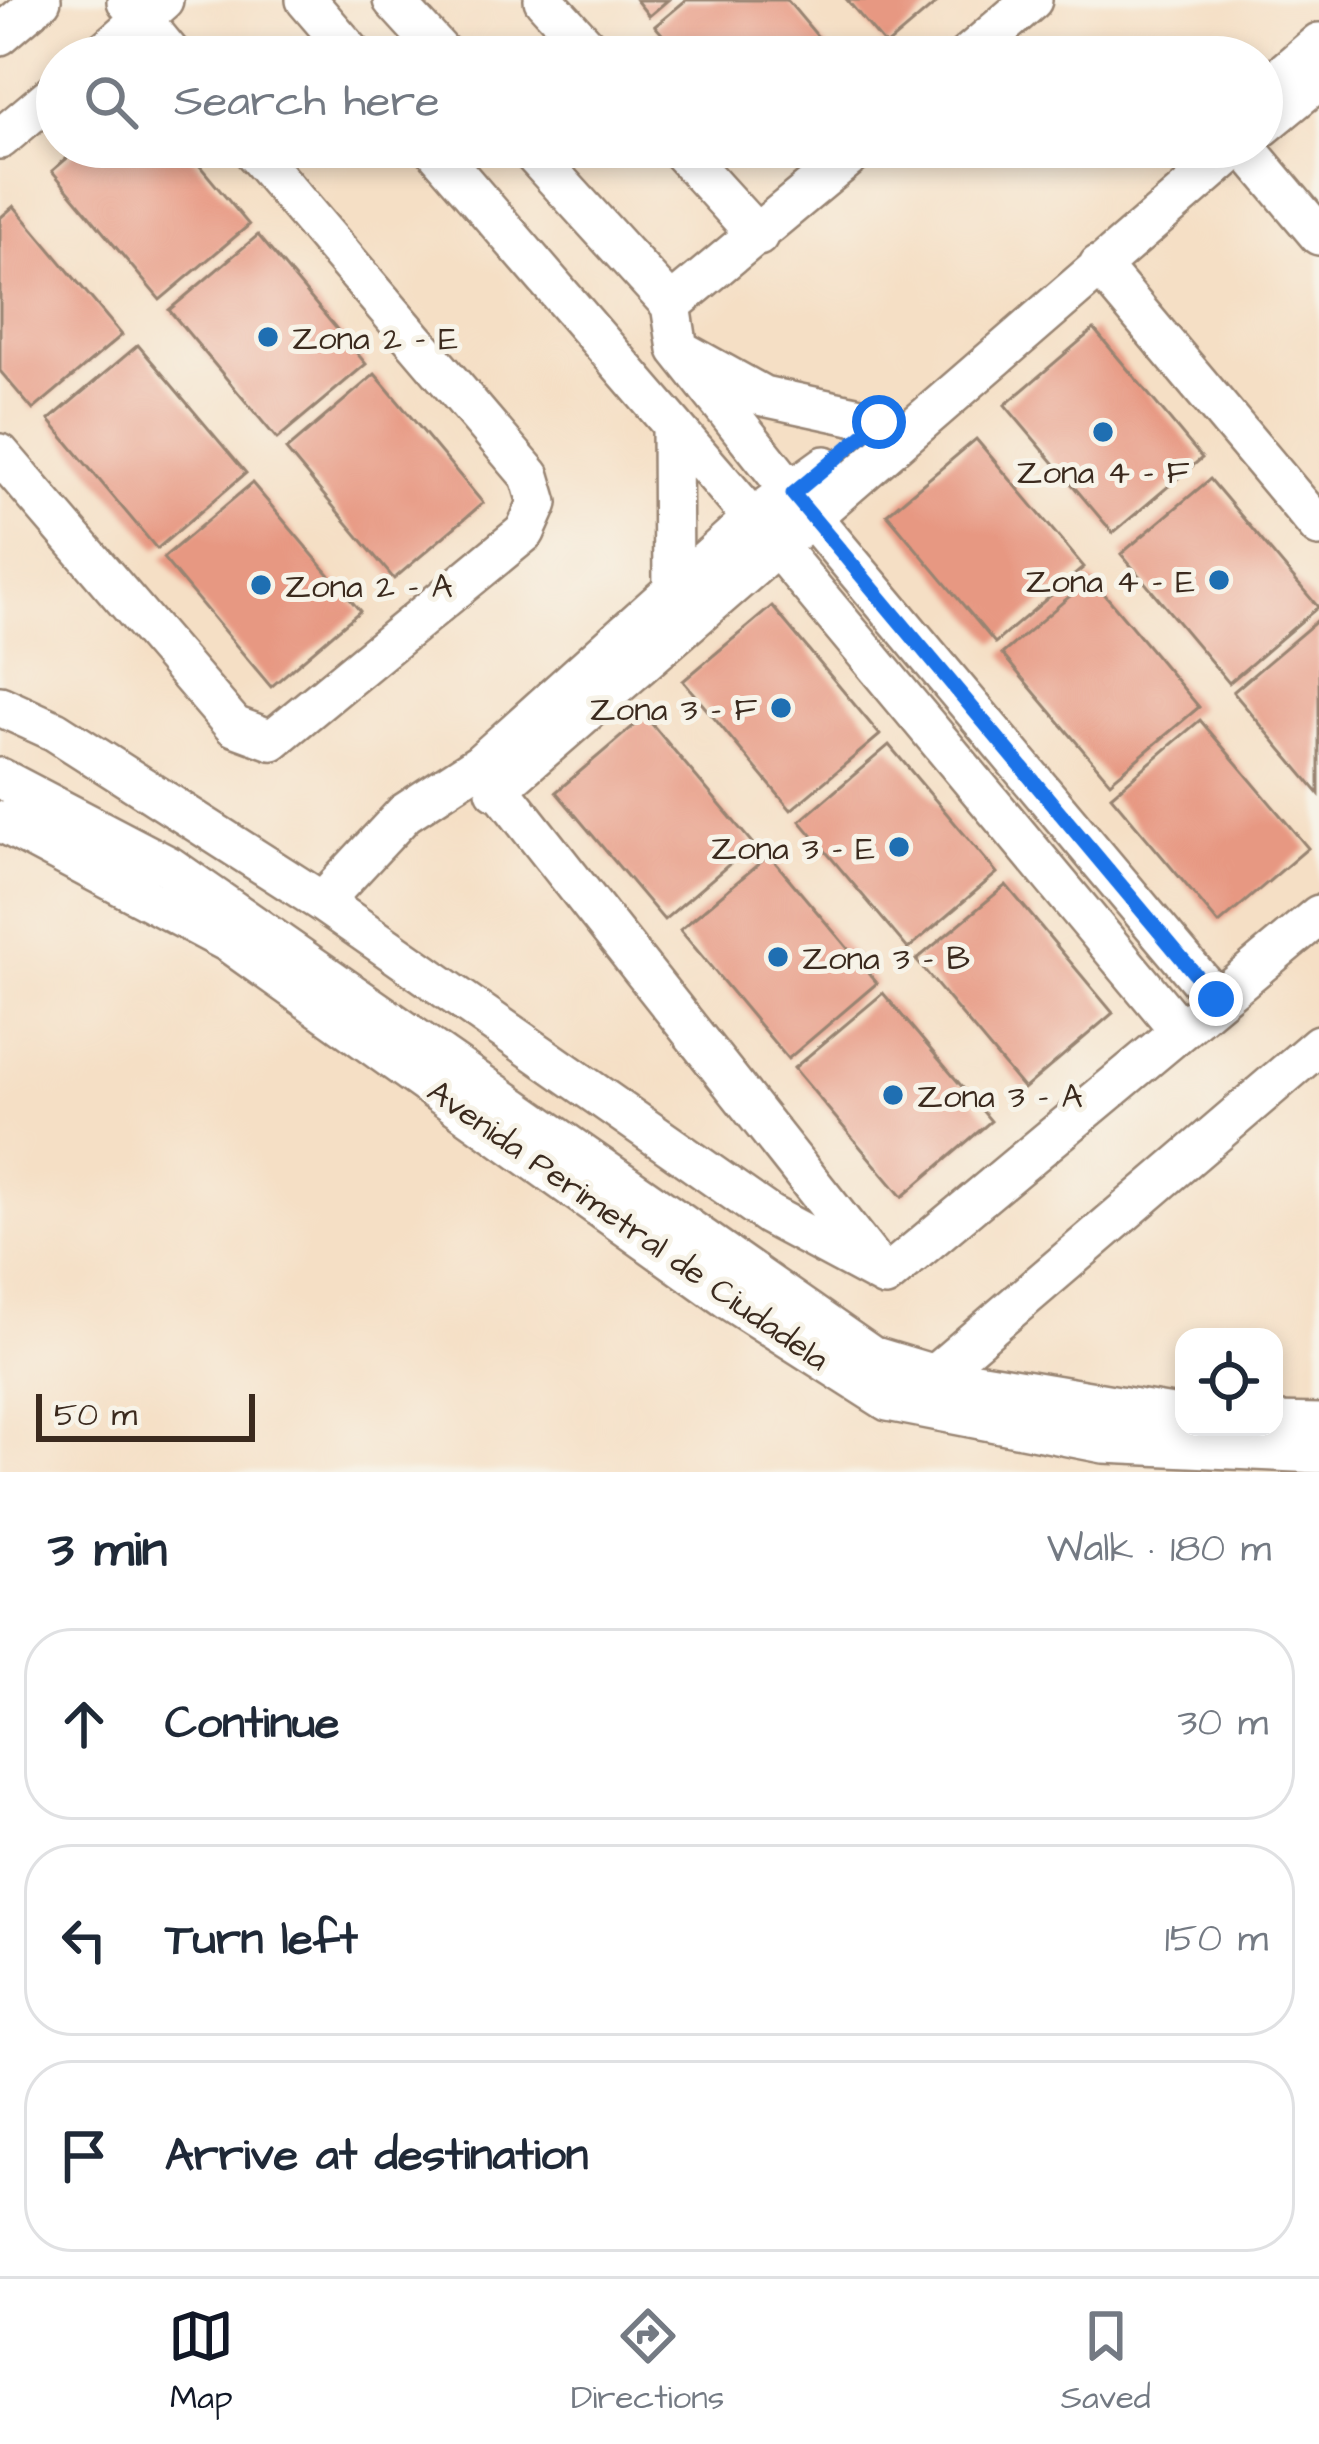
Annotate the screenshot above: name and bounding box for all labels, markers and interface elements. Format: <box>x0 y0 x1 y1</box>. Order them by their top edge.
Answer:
search box <box>36 36 1283 168</box>
icon: search <box>78 69 144 135</box>
text: Search here <box>174 71 440 133</box>
place label: Zona 2 - E <box>292 316 458 362</box>
marker: Zona 2 - E <box>255 324 281 350</box>
route start <box>852 395 906 449</box>
marker: Zona 4 - F <box>1090 419 1116 445</box>
place label: Zona 4 - F <box>1017 450 1190 496</box>
place label: Zona 4 - E <box>1025 559 1195 605</box>
place label: Zona 2 - A <box>285 564 453 610</box>
marker: Zona 4 - E <box>1206 567 1232 593</box>
marker: Zona 2 - A <box>248 572 274 598</box>
place label: Zona 3 - F <box>590 687 757 733</box>
marker: Zona 3 - F <box>768 695 794 721</box>
place label: Zona 3 - E <box>711 826 875 872</box>
marker: Zona 3 - E <box>886 834 912 860</box>
place label: Zona 3 - B <box>802 936 970 982</box>
marker: Zona 3 - B <box>765 944 791 970</box>
route end <box>1189 972 1243 1026</box>
street label: Avenida Perimetral de Ciudadela <box>418 1069 838 1382</box>
place label: Zona 3 - A <box>917 1074 1083 1120</box>
marker: Zona 3 - A <box>880 1082 906 1108</box>
map controls <box>1175 1328 1283 1436</box>
button: locate <box>1175 1328 1283 1436</box>
scale bar <box>36 1388 255 1441</box>
text: 50 m <box>54 1392 137 1438</box>
text: 3 min <box>48 1515 167 1586</box>
text: Walk · 180 m <box>1047 1523 1271 1577</box>
icon: ahead <box>51 1691 117 1757</box>
text: Continue <box>165 1693 339 1755</box>
text: 30 m <box>1178 1697 1268 1751</box>
icon: left <box>51 1907 117 1973</box>
text: Turn left <box>165 1909 358 1971</box>
text: 150 m <box>1165 1913 1268 1967</box>
icon: arrive <box>51 2123 117 2189</box>
text: Arrive at destination <box>165 2125 588 2187</box>
tab: Map <box>168 2303 234 2421</box>
tab: Directions <box>571 2303 724 2421</box>
tab: Saved <box>1061 2303 1151 2421</box>

